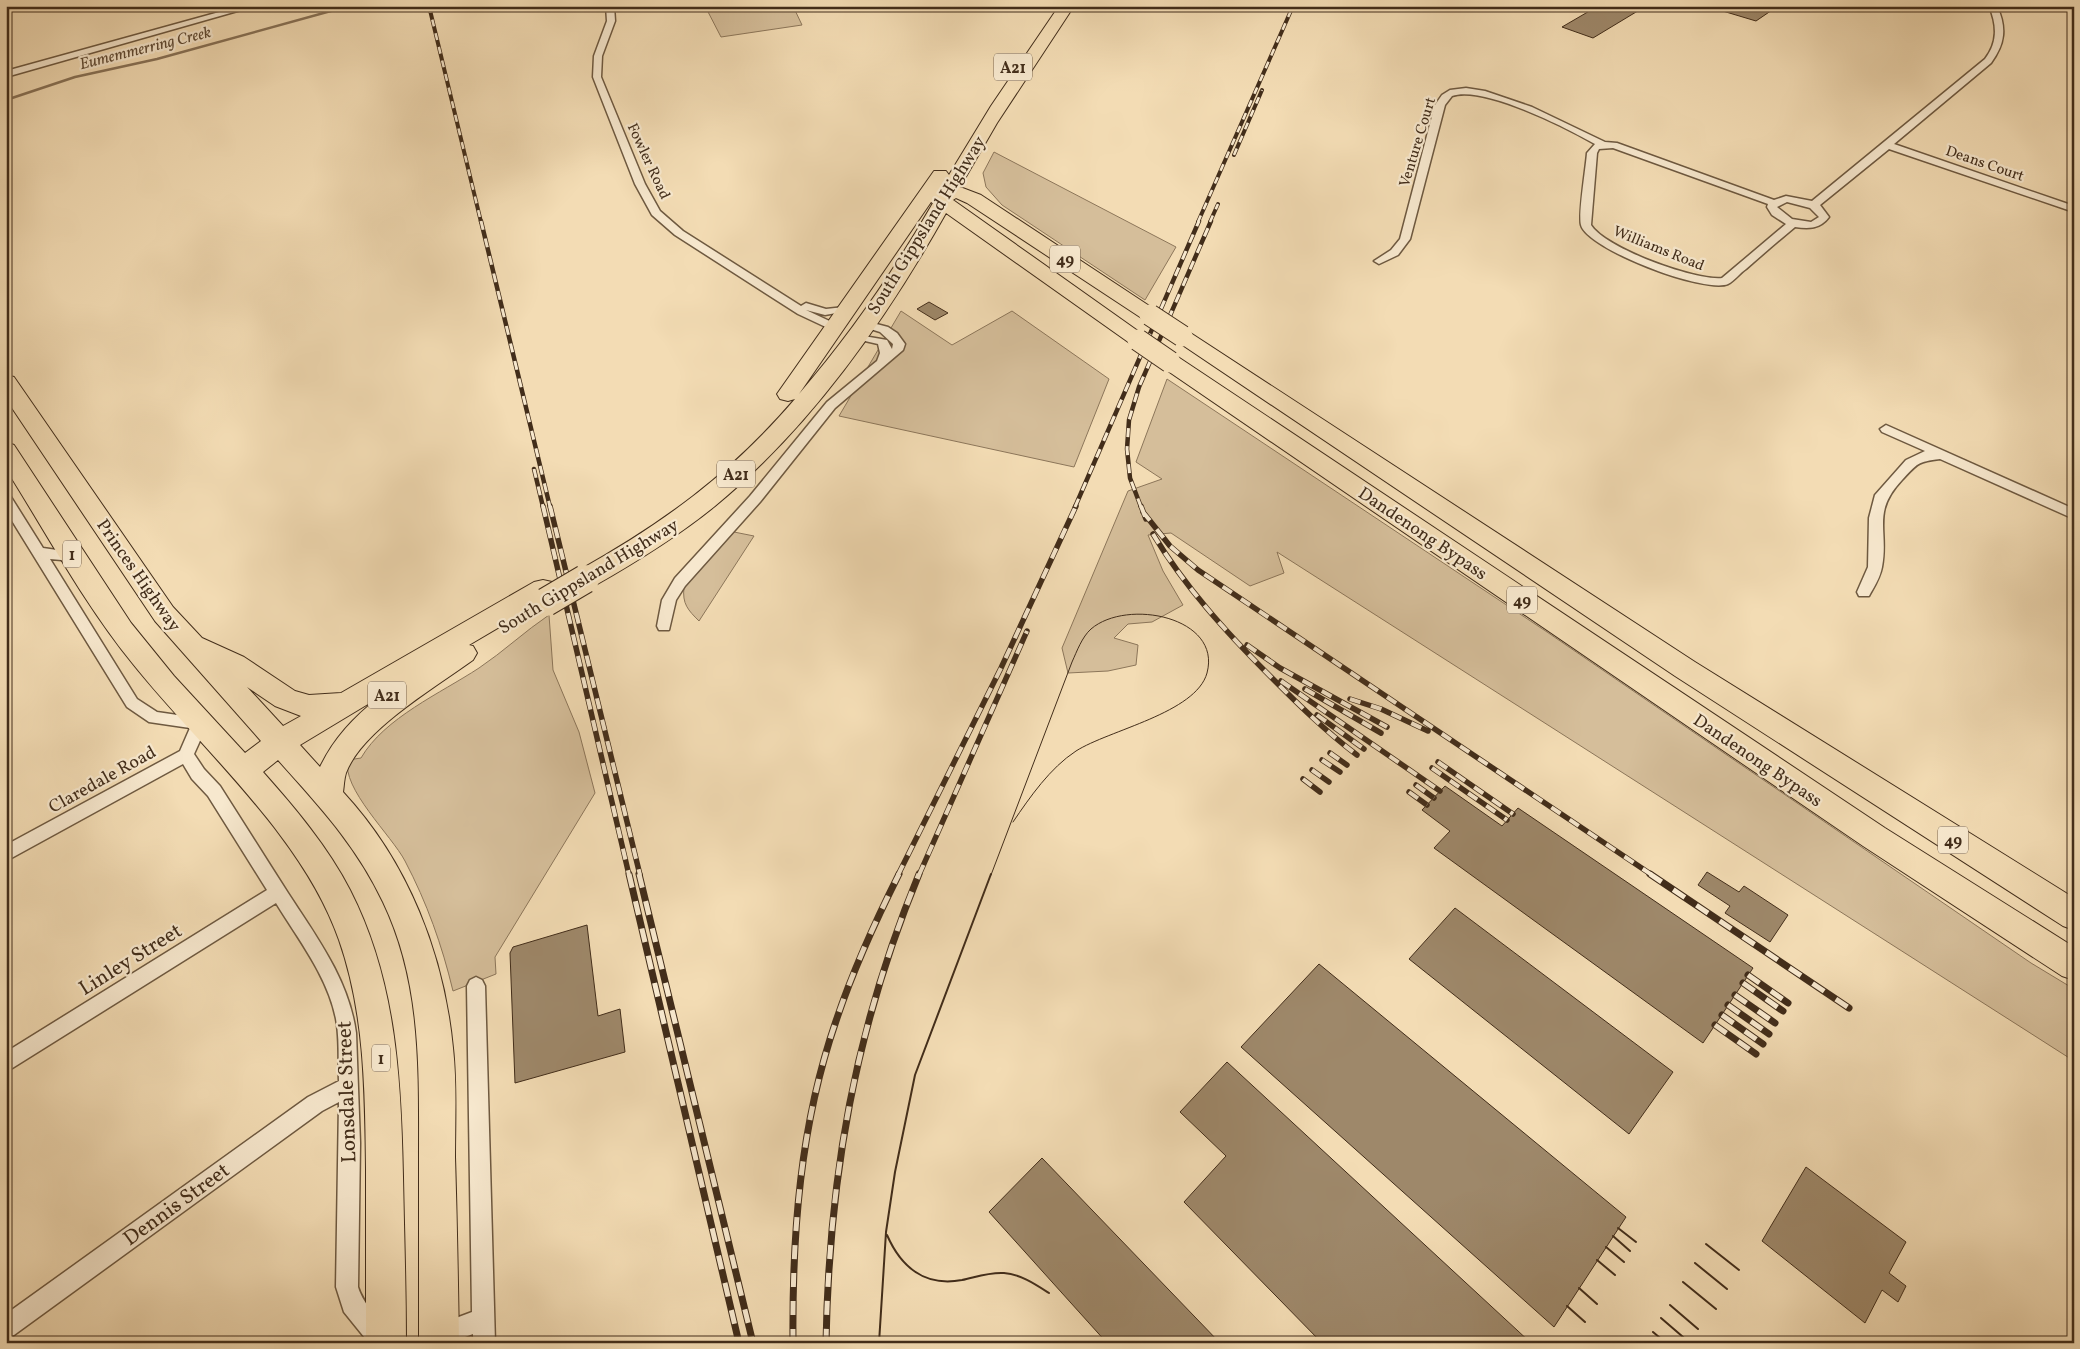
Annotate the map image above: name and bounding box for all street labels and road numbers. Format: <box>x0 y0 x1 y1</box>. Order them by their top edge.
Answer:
road number: A21 <box>994 54 1032 80</box>
street label: Venture Court <box>1395 95 1442 190</box>
street label: Fowler Road <box>621 120 674 203</box>
street label: South Gippsland Highway <box>862 131 993 320</box>
street label: Deans Court <box>1942 141 2027 188</box>
street label: Williams Road <box>1610 222 1707 277</box>
road number: 49 <box>1050 245 1080 272</box>
road number: A21 <box>717 460 755 488</box>
street label: Dandenong Bypass <box>1353 482 1492 587</box>
street label: South Gippsland Highway <box>494 513 684 641</box>
street label: Princes Highway <box>90 514 186 637</box>
road number: 1 <box>63 540 81 568</box>
road number: 49 <box>1507 586 1537 614</box>
road number: A21 <box>368 682 406 708</box>
street label: Dandenong Bypass <box>1688 709 1827 814</box>
street label: Claredale Road <box>44 740 161 820</box>
road number: 49 <box>1938 826 1968 854</box>
street label: Linley Street <box>74 917 188 1003</box>
street label: Lonsdale Street <box>331 1020 364 1164</box>
road number: 1 <box>372 1044 390 1072</box>
street label: Dennis Street <box>118 1157 236 1254</box>

